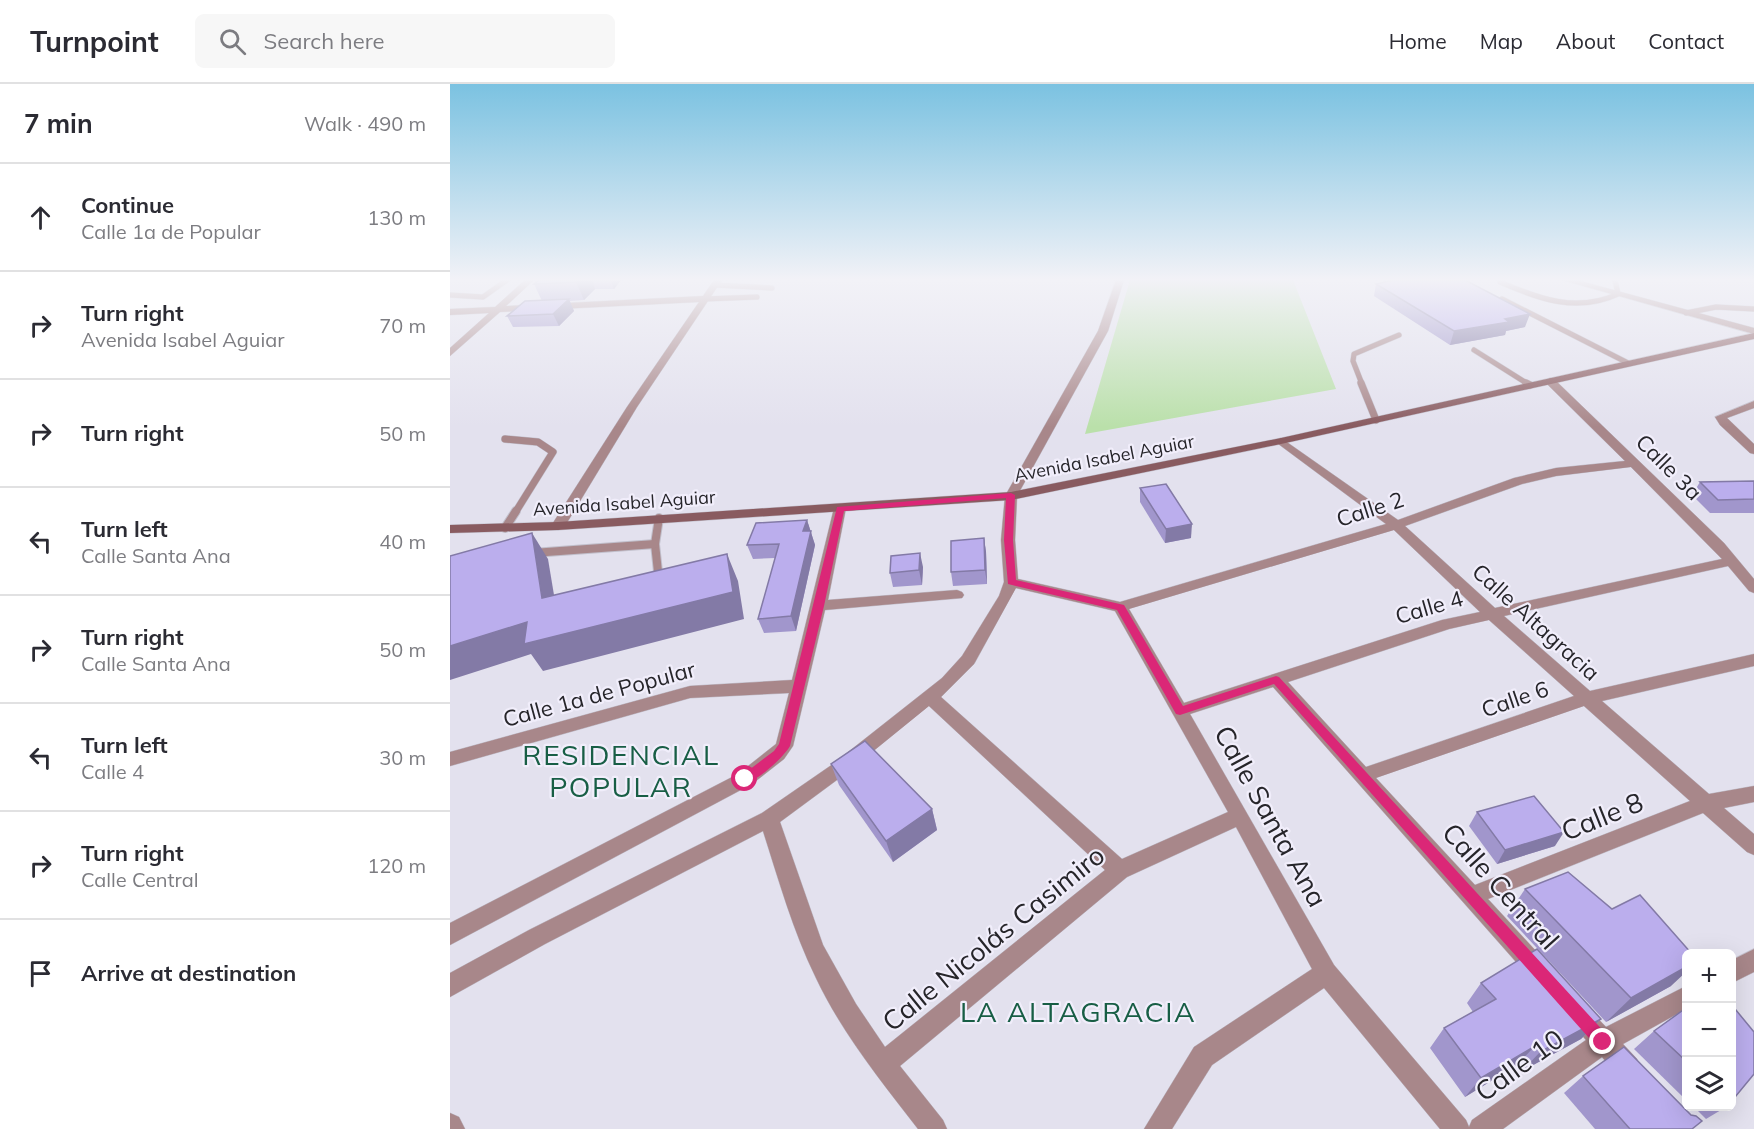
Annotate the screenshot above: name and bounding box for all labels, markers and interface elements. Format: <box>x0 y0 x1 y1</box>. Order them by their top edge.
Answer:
search box <box>195 14 615 68</box>
text: Turnpoint <box>30 24 159 59</box>
icon: search <box>216 25 249 58</box>
text: Search here <box>264 27 384 55</box>
text: Home <box>1389 28 1447 54</box>
text: Map <box>1480 28 1523 54</box>
text: About <box>1556 28 1615 54</box>
text: Contact <box>1648 28 1724 54</box>
text: 7 min <box>24 107 93 140</box>
text: Walk · 490 m <box>304 111 426 136</box>
text: Continue <box>81 191 174 219</box>
icon: ahead <box>24 201 57 234</box>
text: 130 m <box>367 205 426 230</box>
text: Calle 1a de Popular <box>81 219 261 244</box>
text: Turn right <box>81 299 184 327</box>
icon: right <box>24 309 57 342</box>
text: 70 m <box>379 313 426 338</box>
text: Avenida Isabel Aguiar <box>81 327 284 352</box>
icon: right <box>24 417 57 450</box>
text: Turn right <box>81 419 184 447</box>
text: 50 m <box>379 421 426 446</box>
street label: Calle 3a <box>1630 428 1708 506</box>
street label: Avenida Isabel Aguiar <box>1012 429 1196 487</box>
street label: Avenida Isabel Aguiar <box>532 485 717 521</box>
street label: Calle 2 <box>1333 485 1407 533</box>
text: Turn left <box>81 515 168 543</box>
icon: left <box>24 525 57 558</box>
text: 40 m <box>379 529 426 554</box>
text: Calle Santa Ana <box>81 543 231 568</box>
street label: Calle Altagracia <box>1466 557 1606 687</box>
street label: Calle 4 <box>1392 584 1466 630</box>
text: Turn right <box>81 623 184 651</box>
icon: right <box>24 633 57 666</box>
text: 50 m <box>379 637 426 662</box>
text: Calle Santa Ana <box>81 651 231 676</box>
street label: Calle 1a de Popular <box>500 655 698 733</box>
street label: Calle 6 <box>1478 674 1552 724</box>
street label: Calle Santa Ana <box>1207 719 1335 913</box>
text: Turn left <box>81 731 168 759</box>
district label: RESIDENCIAL POPULAR <box>522 737 720 804</box>
icon: left <box>24 741 57 774</box>
text: 30 m <box>379 745 426 770</box>
text: Calle 4 <box>81 759 144 784</box>
route start <box>731 765 757 791</box>
street label: Calle 8 <box>1556 784 1648 848</box>
street label: Calle Central <box>1435 816 1567 956</box>
street label: Calle Nicolás Casimiro <box>875 838 1111 1038</box>
text: Turn right <box>81 839 184 867</box>
icon: right <box>24 849 57 882</box>
text: 120 m <box>367 853 426 878</box>
text: Calle Central <box>81 867 198 892</box>
map controls <box>1682 949 1736 1111</box>
button: + <box>1682 949 1736 1003</box>
icon: arrive <box>24 957 57 990</box>
text: Arrive at destination <box>81 959 296 987</box>
district label: LA ALTAGRACIA <box>960 994 1196 1029</box>
button: − <box>1682 1003 1736 1057</box>
street label: Calle 10 <box>1468 1021 1570 1109</box>
route end <box>1589 1028 1615 1054</box>
button: layers <box>1682 1057 1736 1111</box>

